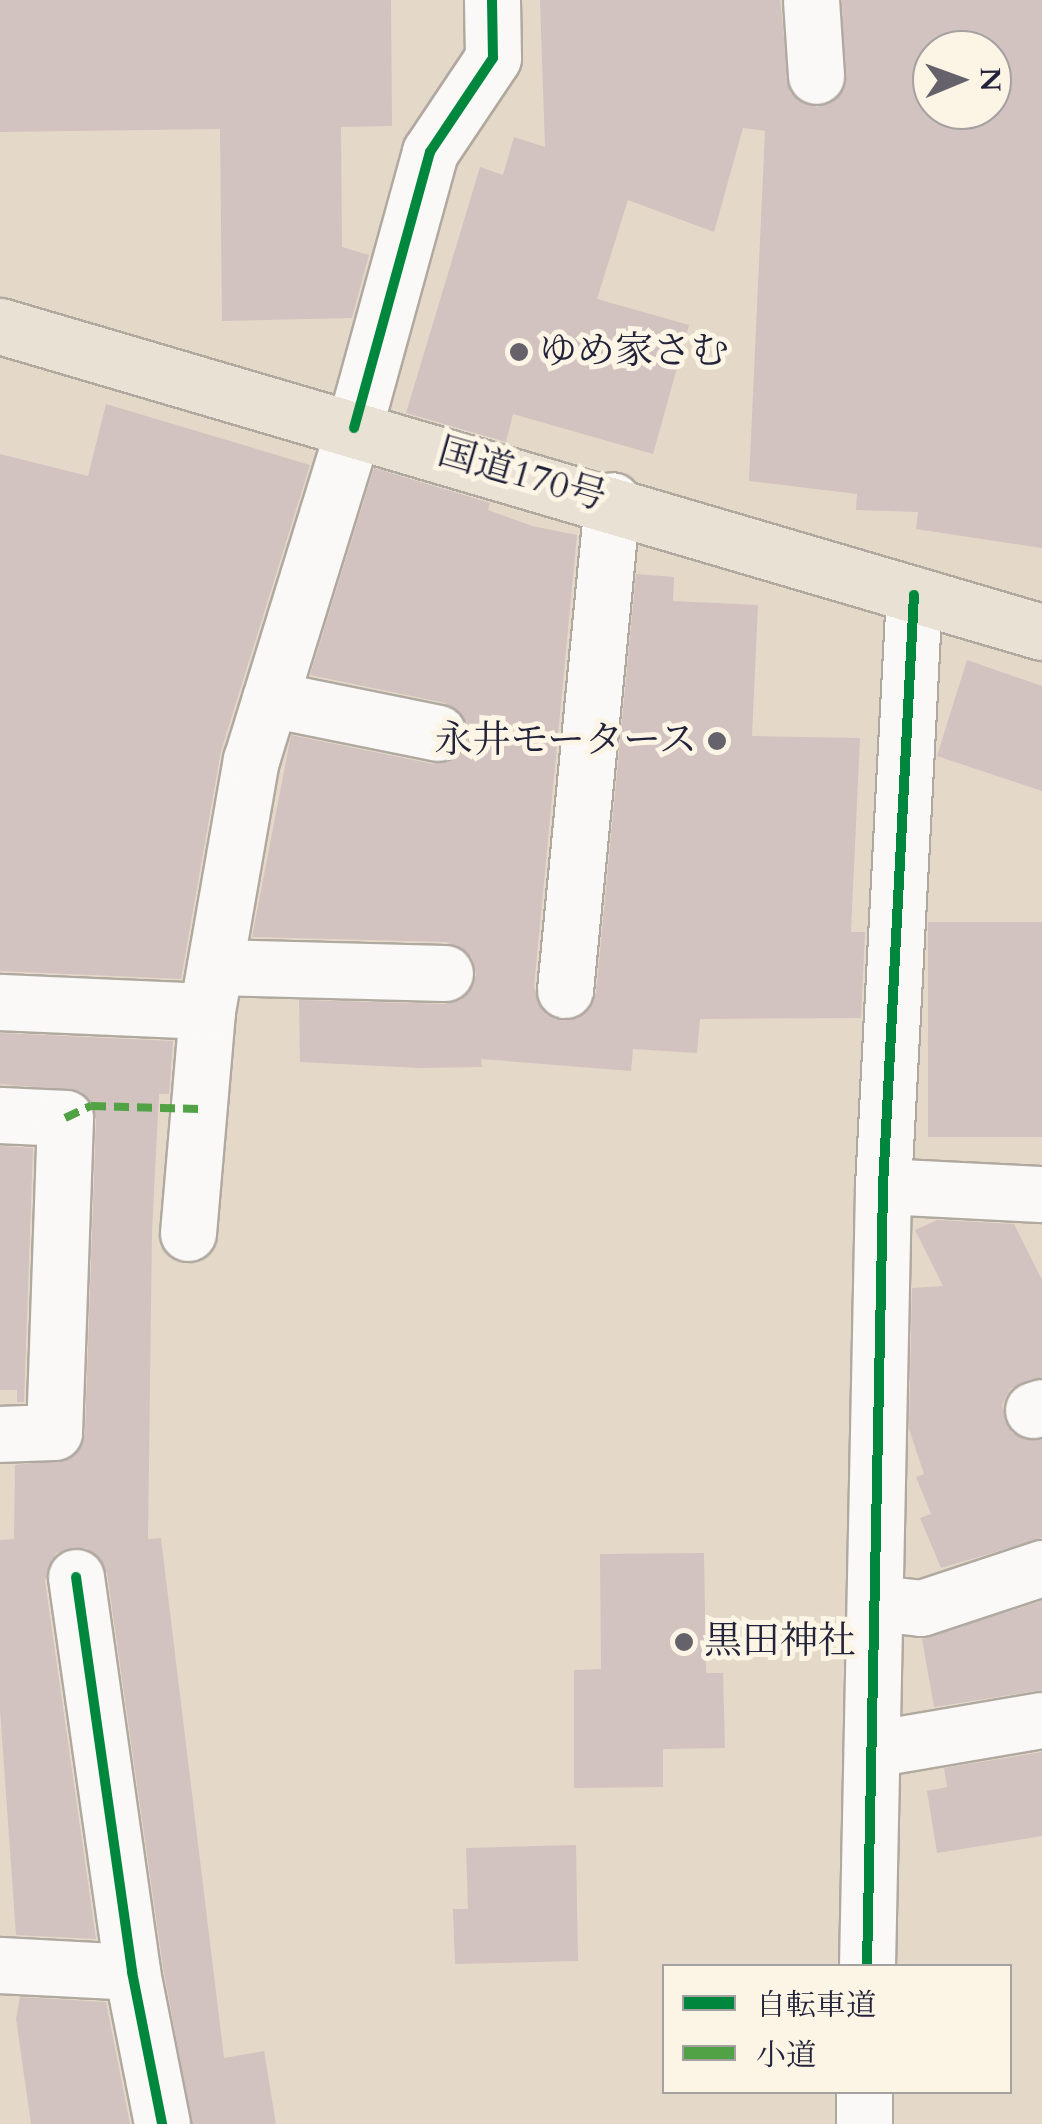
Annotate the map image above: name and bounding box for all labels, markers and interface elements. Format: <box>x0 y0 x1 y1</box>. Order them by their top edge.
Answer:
north arrow <box>912 30 1012 130</box>
text: N <box>971 67 1009 92</box>
place label: ゆめ家さむ <box>539 329 729 375</box>
marker: ゆめ家さむ <box>508 341 530 363</box>
street label: 国道170号 <box>433 429 611 521</box>
place label: 永井モータース <box>433 718 697 764</box>
marker: 永井モータース <box>706 730 728 752</box>
place label: 黒田神社 <box>704 1619 856 1665</box>
marker: 黒田神社 <box>673 1631 695 1653</box>
legend <box>662 1964 1012 2094</box>
text: 自転車道 <box>756 1985 876 2026</box>
text: 小道 <box>756 2035 816 2076</box>

